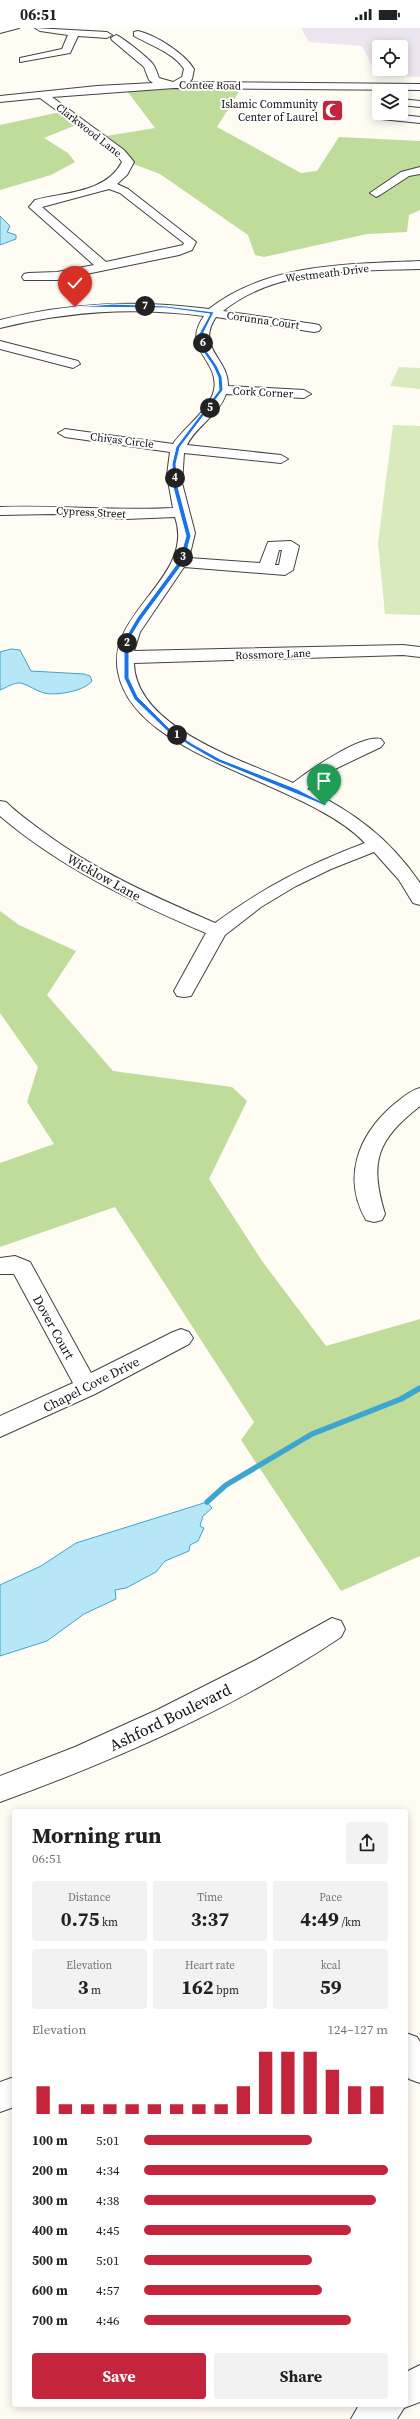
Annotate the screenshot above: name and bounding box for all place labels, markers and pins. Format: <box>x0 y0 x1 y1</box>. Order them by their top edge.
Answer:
place label: Islamic Community Center of Laurel <box>221 97 318 125</box>
mosque icon: Islamic Community Center of Laurel <box>320 97 346 123</box>
pin <box>58 266 92 307</box>
pin: 7 <box>135 296 155 316</box>
pin: 6 <box>193 333 213 353</box>
pin: 5 <box>200 398 220 418</box>
pin: 4 <box>165 468 185 488</box>
pin: 3 <box>173 547 193 567</box>
pin: 2 <box>117 633 137 653</box>
pin: 1 <box>167 725 187 745</box>
pin <box>307 764 341 805</box>

